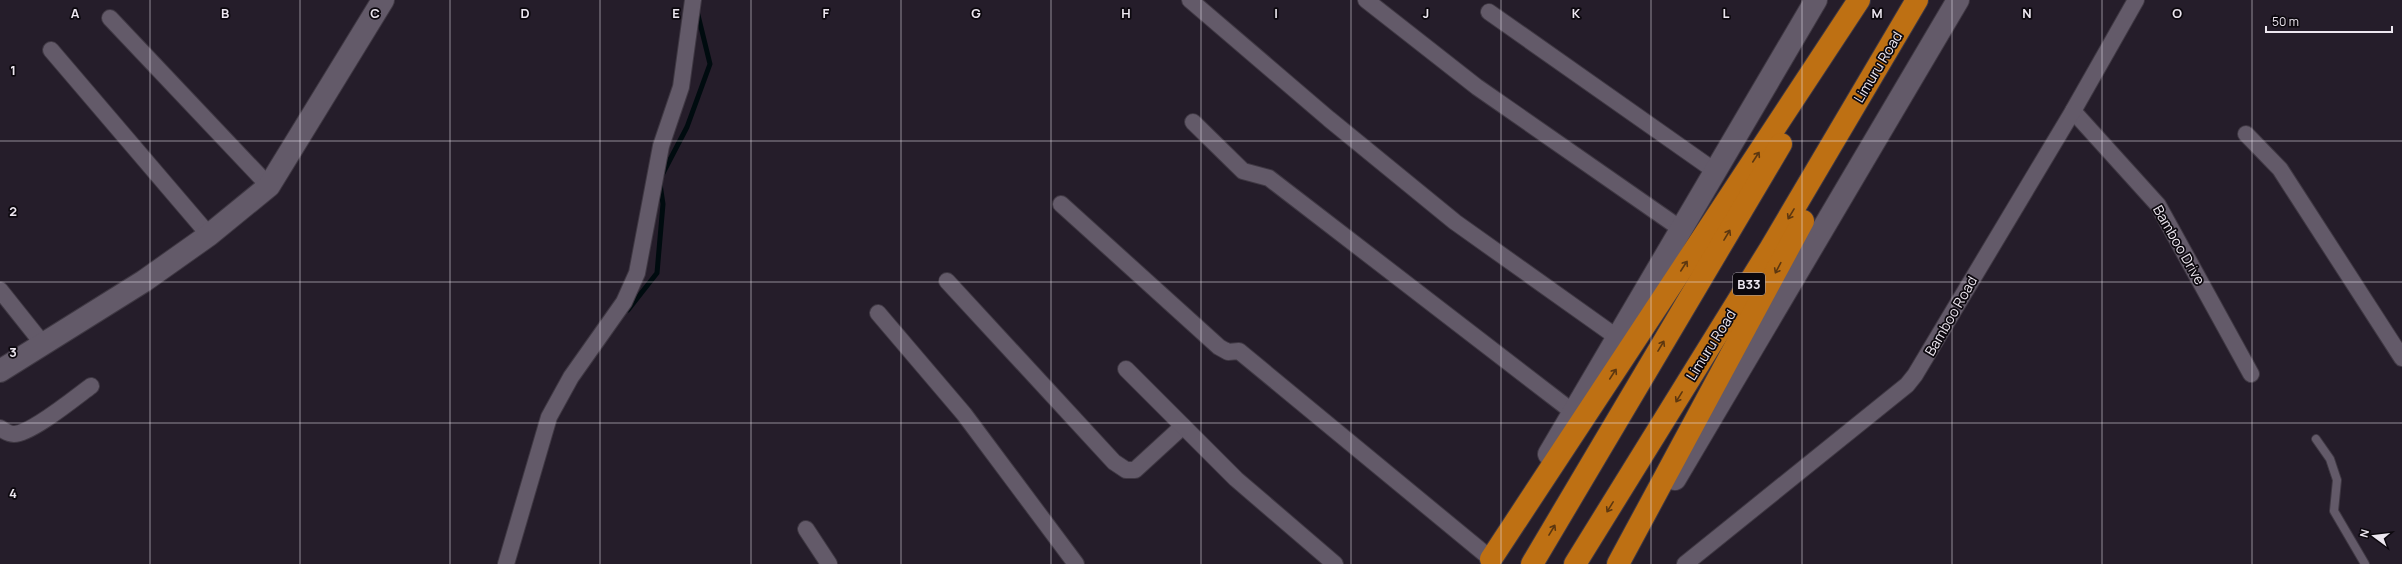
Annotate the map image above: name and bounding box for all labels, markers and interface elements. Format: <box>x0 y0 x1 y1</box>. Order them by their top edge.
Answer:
text: A <box>71 4 80 22</box>
text: B <box>221 4 229 22</box>
text: C <box>370 4 380 22</box>
text: D <box>520 4 530 22</box>
text: E <box>672 4 680 22</box>
text: F <box>823 4 830 22</box>
text: G <box>971 4 981 22</box>
text: H <box>1121 4 1131 22</box>
text: I <box>1274 4 1278 22</box>
text: J <box>1423 4 1429 22</box>
text: K <box>1572 4 1581 22</box>
text: L <box>1723 4 1730 22</box>
text: M <box>1871 4 1883 22</box>
text: N <box>2022 4 2032 22</box>
text: O <box>2172 4 2182 22</box>
scale bar <box>2266 8 2392 34</box>
text: 50 m <box>2272 13 2299 30</box>
street label: Limuru Road <box>1849 28 1906 106</box>
text: 1 <box>10 61 16 79</box>
one-way arrow <box>1751 152 1760 163</box>
text: 2 <box>9 202 17 220</box>
street label: Bamboo Drive <box>2149 202 2210 288</box>
one-way arrow <box>1786 208 1794 220</box>
one-way arrow <box>1724 229 1732 241</box>
one-way arrow <box>1680 261 1688 272</box>
one-way arrow <box>1773 262 1781 274</box>
street label: Bamboo Road <box>1920 272 1981 359</box>
road number: B33 <box>1733 273 1765 295</box>
street label: Limuru Road <box>1681 306 1740 384</box>
one-way arrow <box>1657 341 1665 353</box>
text: 3 <box>9 343 17 361</box>
one-way arrow <box>1608 369 1617 380</box>
one-way arrow <box>1674 391 1682 403</box>
text: 4 <box>9 484 17 502</box>
one-way arrow <box>1606 501 1614 513</box>
north arrow <box>2354 516 2394 556</box>
one-way arrow <box>1548 524 1556 536</box>
text: N <box>2356 527 2372 539</box>

